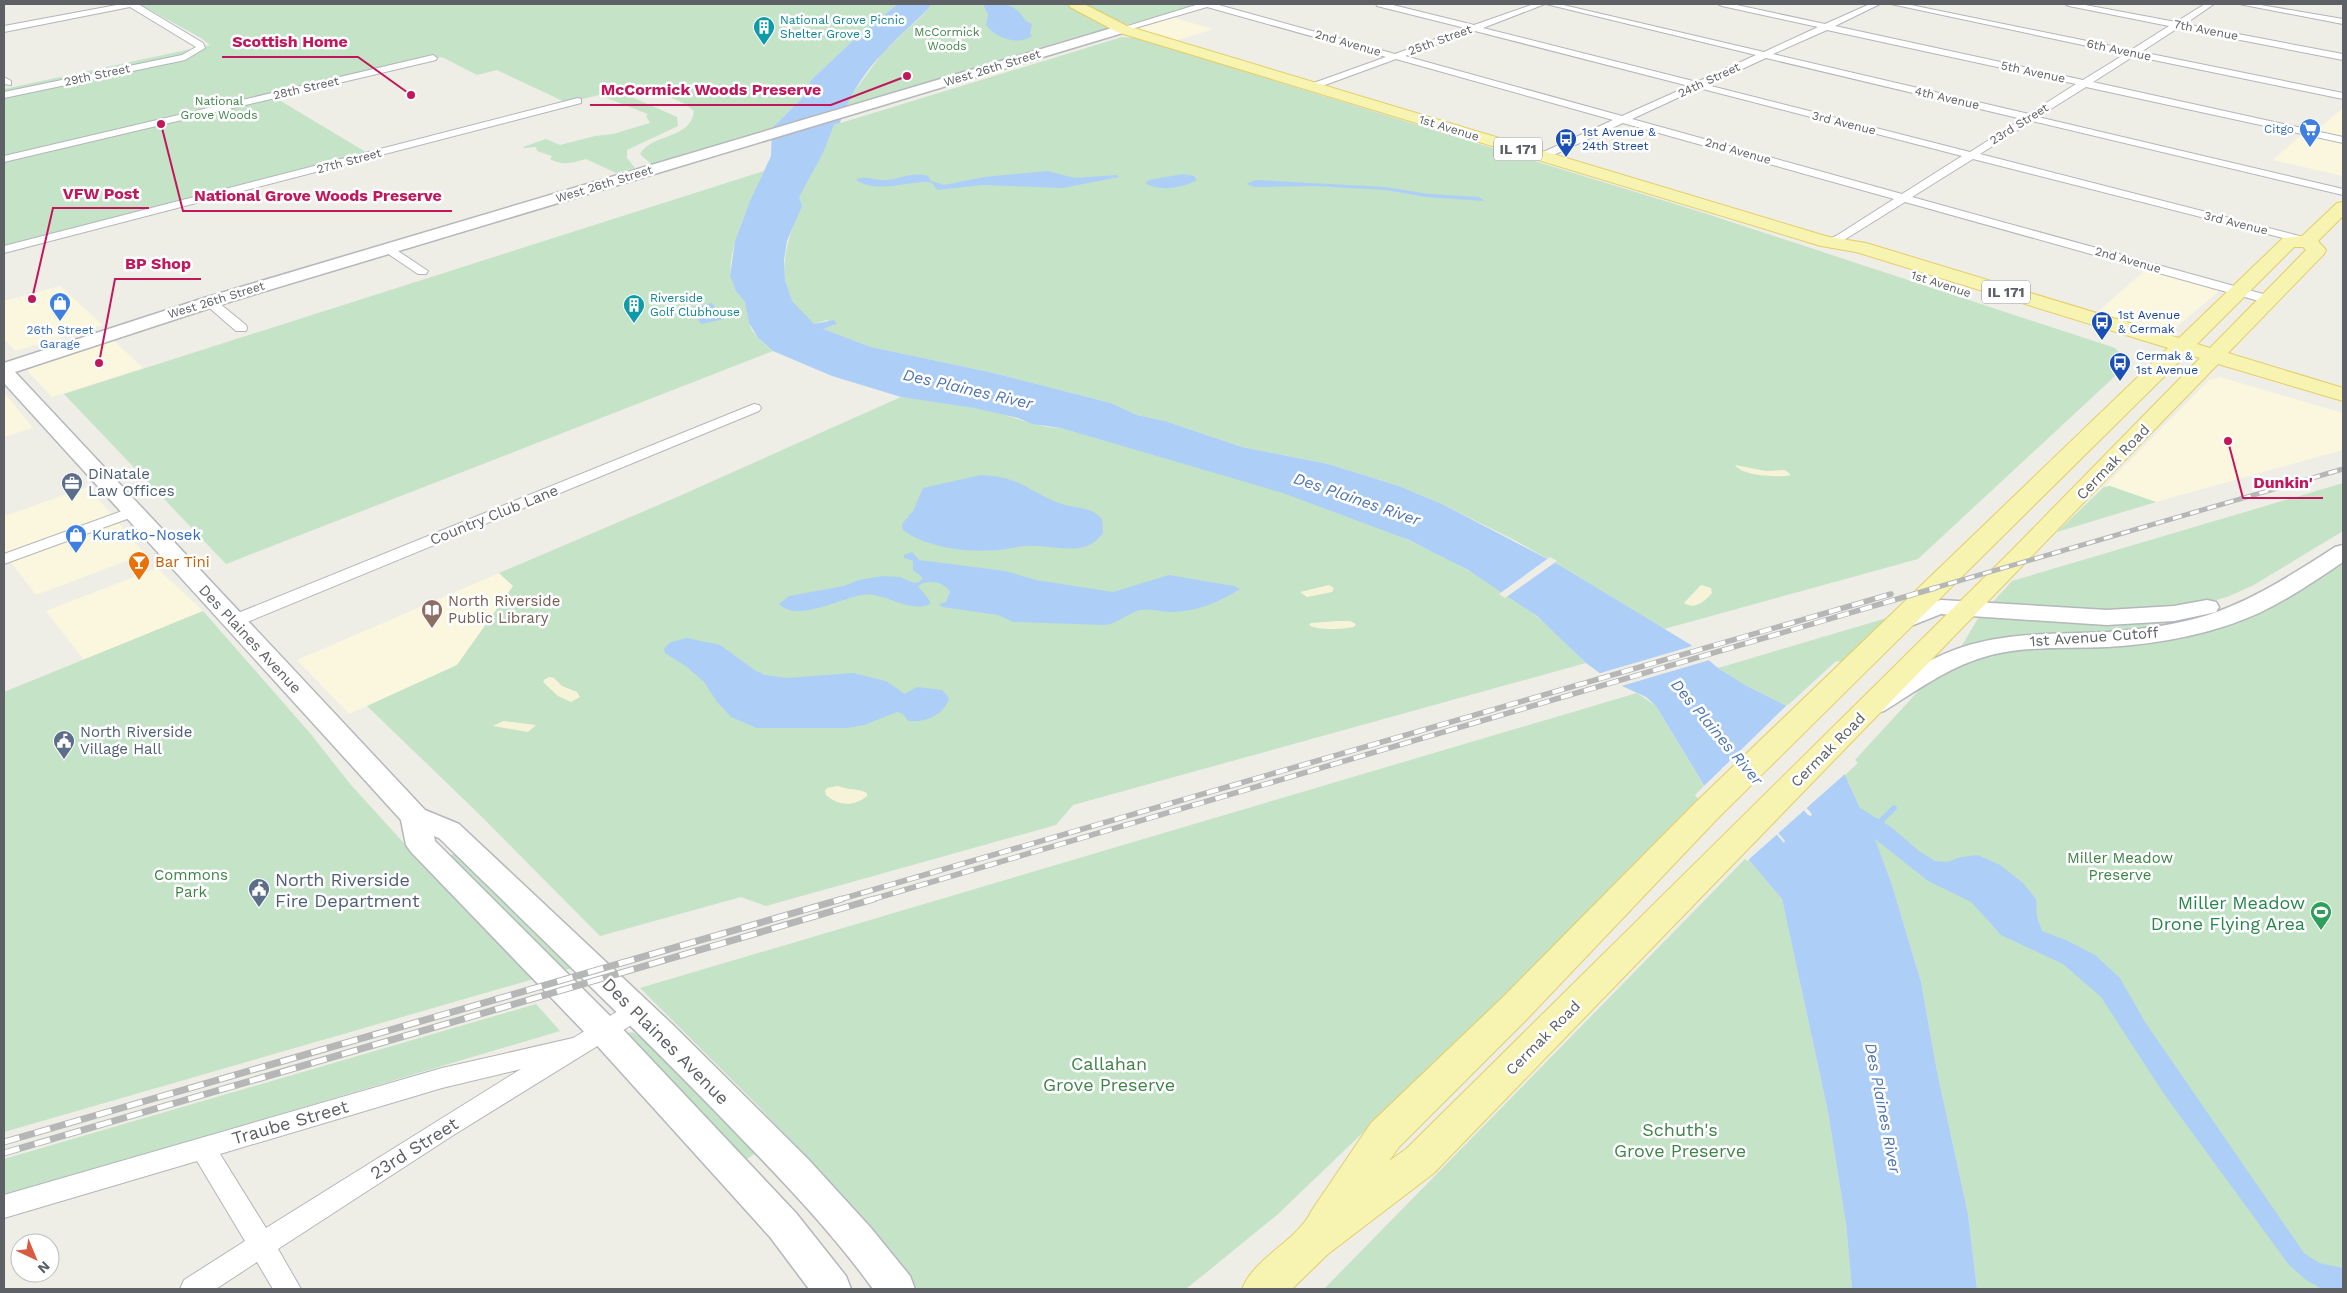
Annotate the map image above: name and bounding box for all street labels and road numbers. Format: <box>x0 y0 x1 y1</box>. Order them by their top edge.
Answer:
street label: 7th Avenue <box>2173 17 2239 43</box>
street label: 25th Street <box>1406 22 1474 58</box>
street label: 2nd Avenue <box>1313 27 1383 59</box>
street label: 6th Avenue <box>2085 36 2153 64</box>
street label: West 26th Street <box>942 47 1042 89</box>
street label: 5th Avenue <box>2000 58 2067 86</box>
street label: 24th Street <box>1676 60 1742 100</box>
street label: 29th Street <box>63 61 131 89</box>
street label: 28th Street <box>272 74 340 102</box>
street label: 4th Avenue <box>1913 84 1981 112</box>
street label: 23rd Street <box>1987 100 2051 148</box>
street label: 3rd Avenue <box>1811 108 1877 138</box>
street label: 1st Avenue <box>1417 112 1481 144</box>
street label: 2nd Avenue <box>1703 135 1773 167</box>
road number: IL 171 <box>1494 138 1542 160</box>
street label: 27th Street <box>315 146 383 176</box>
street label: West 26th Street <box>554 163 654 205</box>
street label: 3rd Avenue <box>2203 208 2269 238</box>
street label: 2nd Avenue <box>2093 244 2163 276</box>
street label: 1st Avenue <box>1909 268 1973 300</box>
street label: West 26th Street <box>166 279 266 321</box>
road number: IL 171 <box>1982 280 2030 304</box>
street label: Cermak Road <box>2073 421 2153 503</box>
street label: Country Club Lane <box>427 481 561 549</box>
street label: Des Plaines Avenue <box>195 581 305 697</box>
street label: 1st Avenue Cutoff <box>2029 624 2159 650</box>
street label: Cermak Road <box>1787 709 1869 791</box>
street label: Des Plaines Avenue <box>598 973 734 1109</box>
street label: Cermak Road <box>1502 997 1584 1079</box>
street label: Traube Street <box>229 1095 351 1149</box>
street label: 23rd Street <box>366 1112 462 1183</box>

